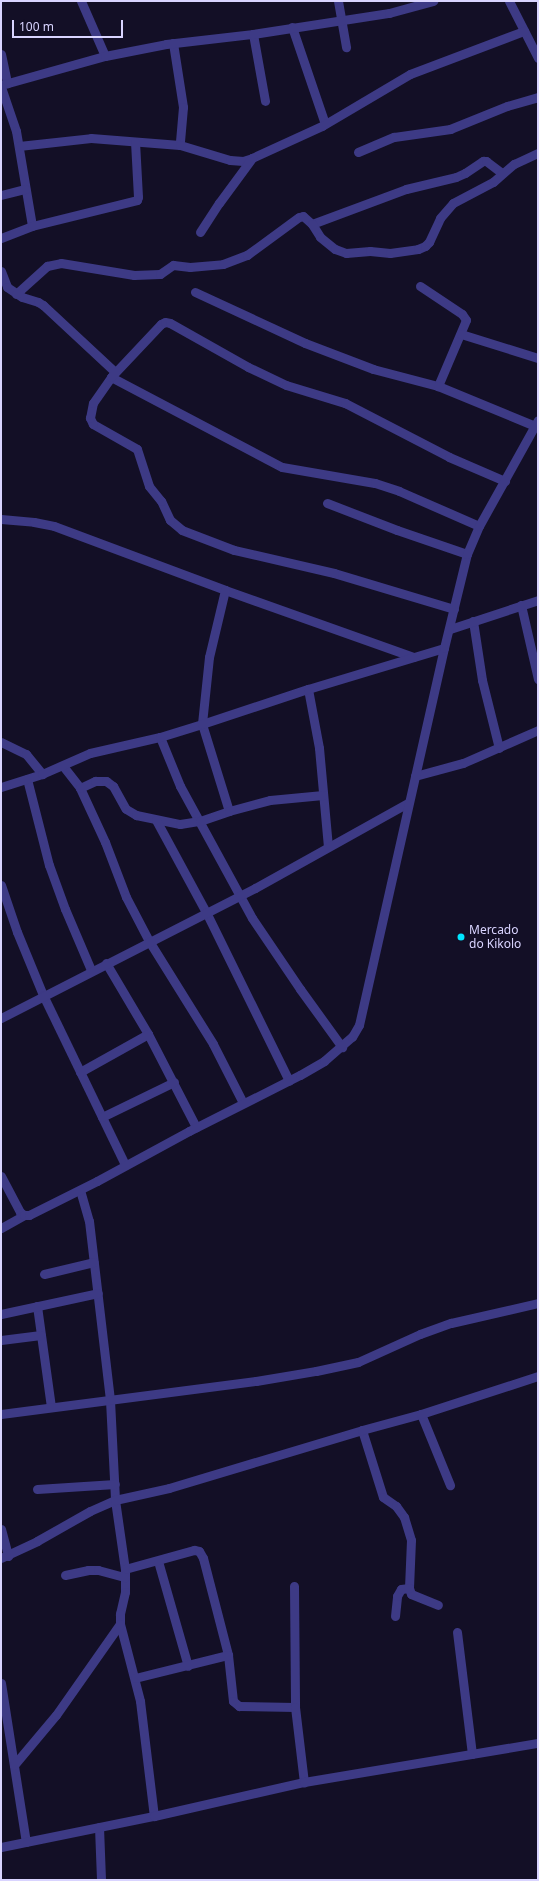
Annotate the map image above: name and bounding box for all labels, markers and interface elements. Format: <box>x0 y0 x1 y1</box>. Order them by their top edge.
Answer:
scale bar <box>14 12 125 38</box>
text: 100 m <box>19 18 54 35</box>
place label: Mercado do Kikolo <box>469 923 521 951</box>
marker: Mercado do Kikolo <box>456 932 466 942</box>

